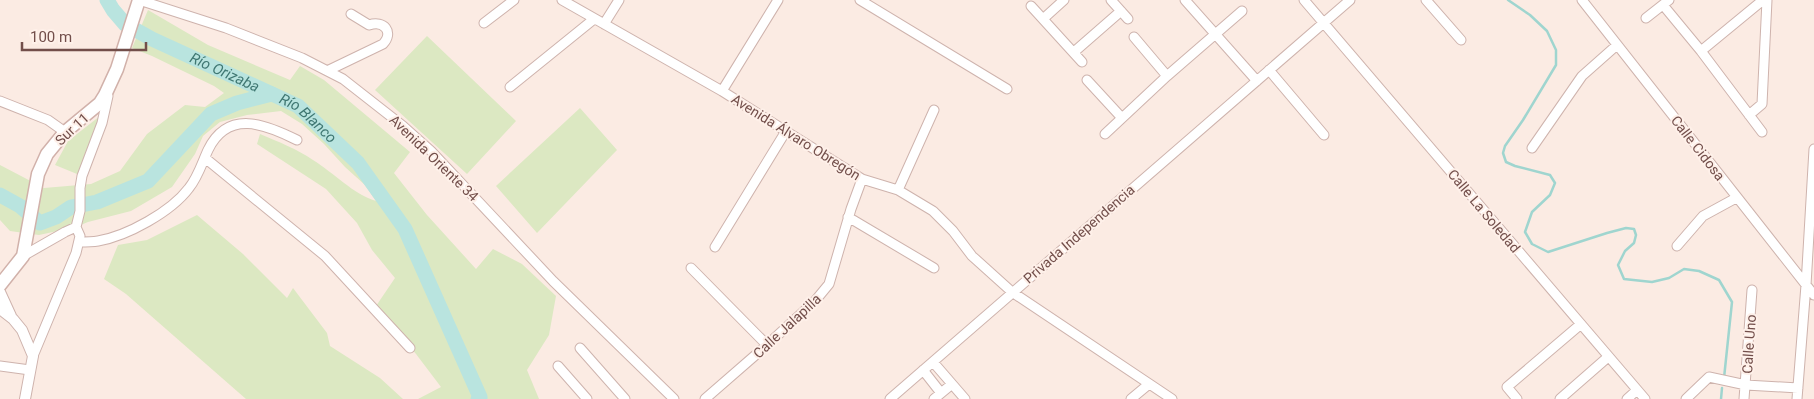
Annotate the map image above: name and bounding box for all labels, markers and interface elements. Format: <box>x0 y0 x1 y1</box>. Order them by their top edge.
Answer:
scale bar <box>22 20 146 52</box>
text: 100 m <box>30 28 72 46</box>
water label: Río Orizaba <box>187 49 262 96</box>
water label: Río Blanco <box>277 90 340 147</box>
street label: Avenida Álvaro Obregón <box>729 90 864 183</box>
street label: Sur 11 <box>52 110 92 148</box>
street label: Avenida Oriente 34 <box>386 112 482 205</box>
street label: Calle Cidosa <box>1668 112 1728 184</box>
street label: Calle La Soledad <box>1445 166 1523 256</box>
street label: Privada Independencia <box>1020 182 1138 286</box>
street label: Calle Jalapilla <box>750 291 824 361</box>
street label: Calle Uno <box>1739 314 1759 374</box>

